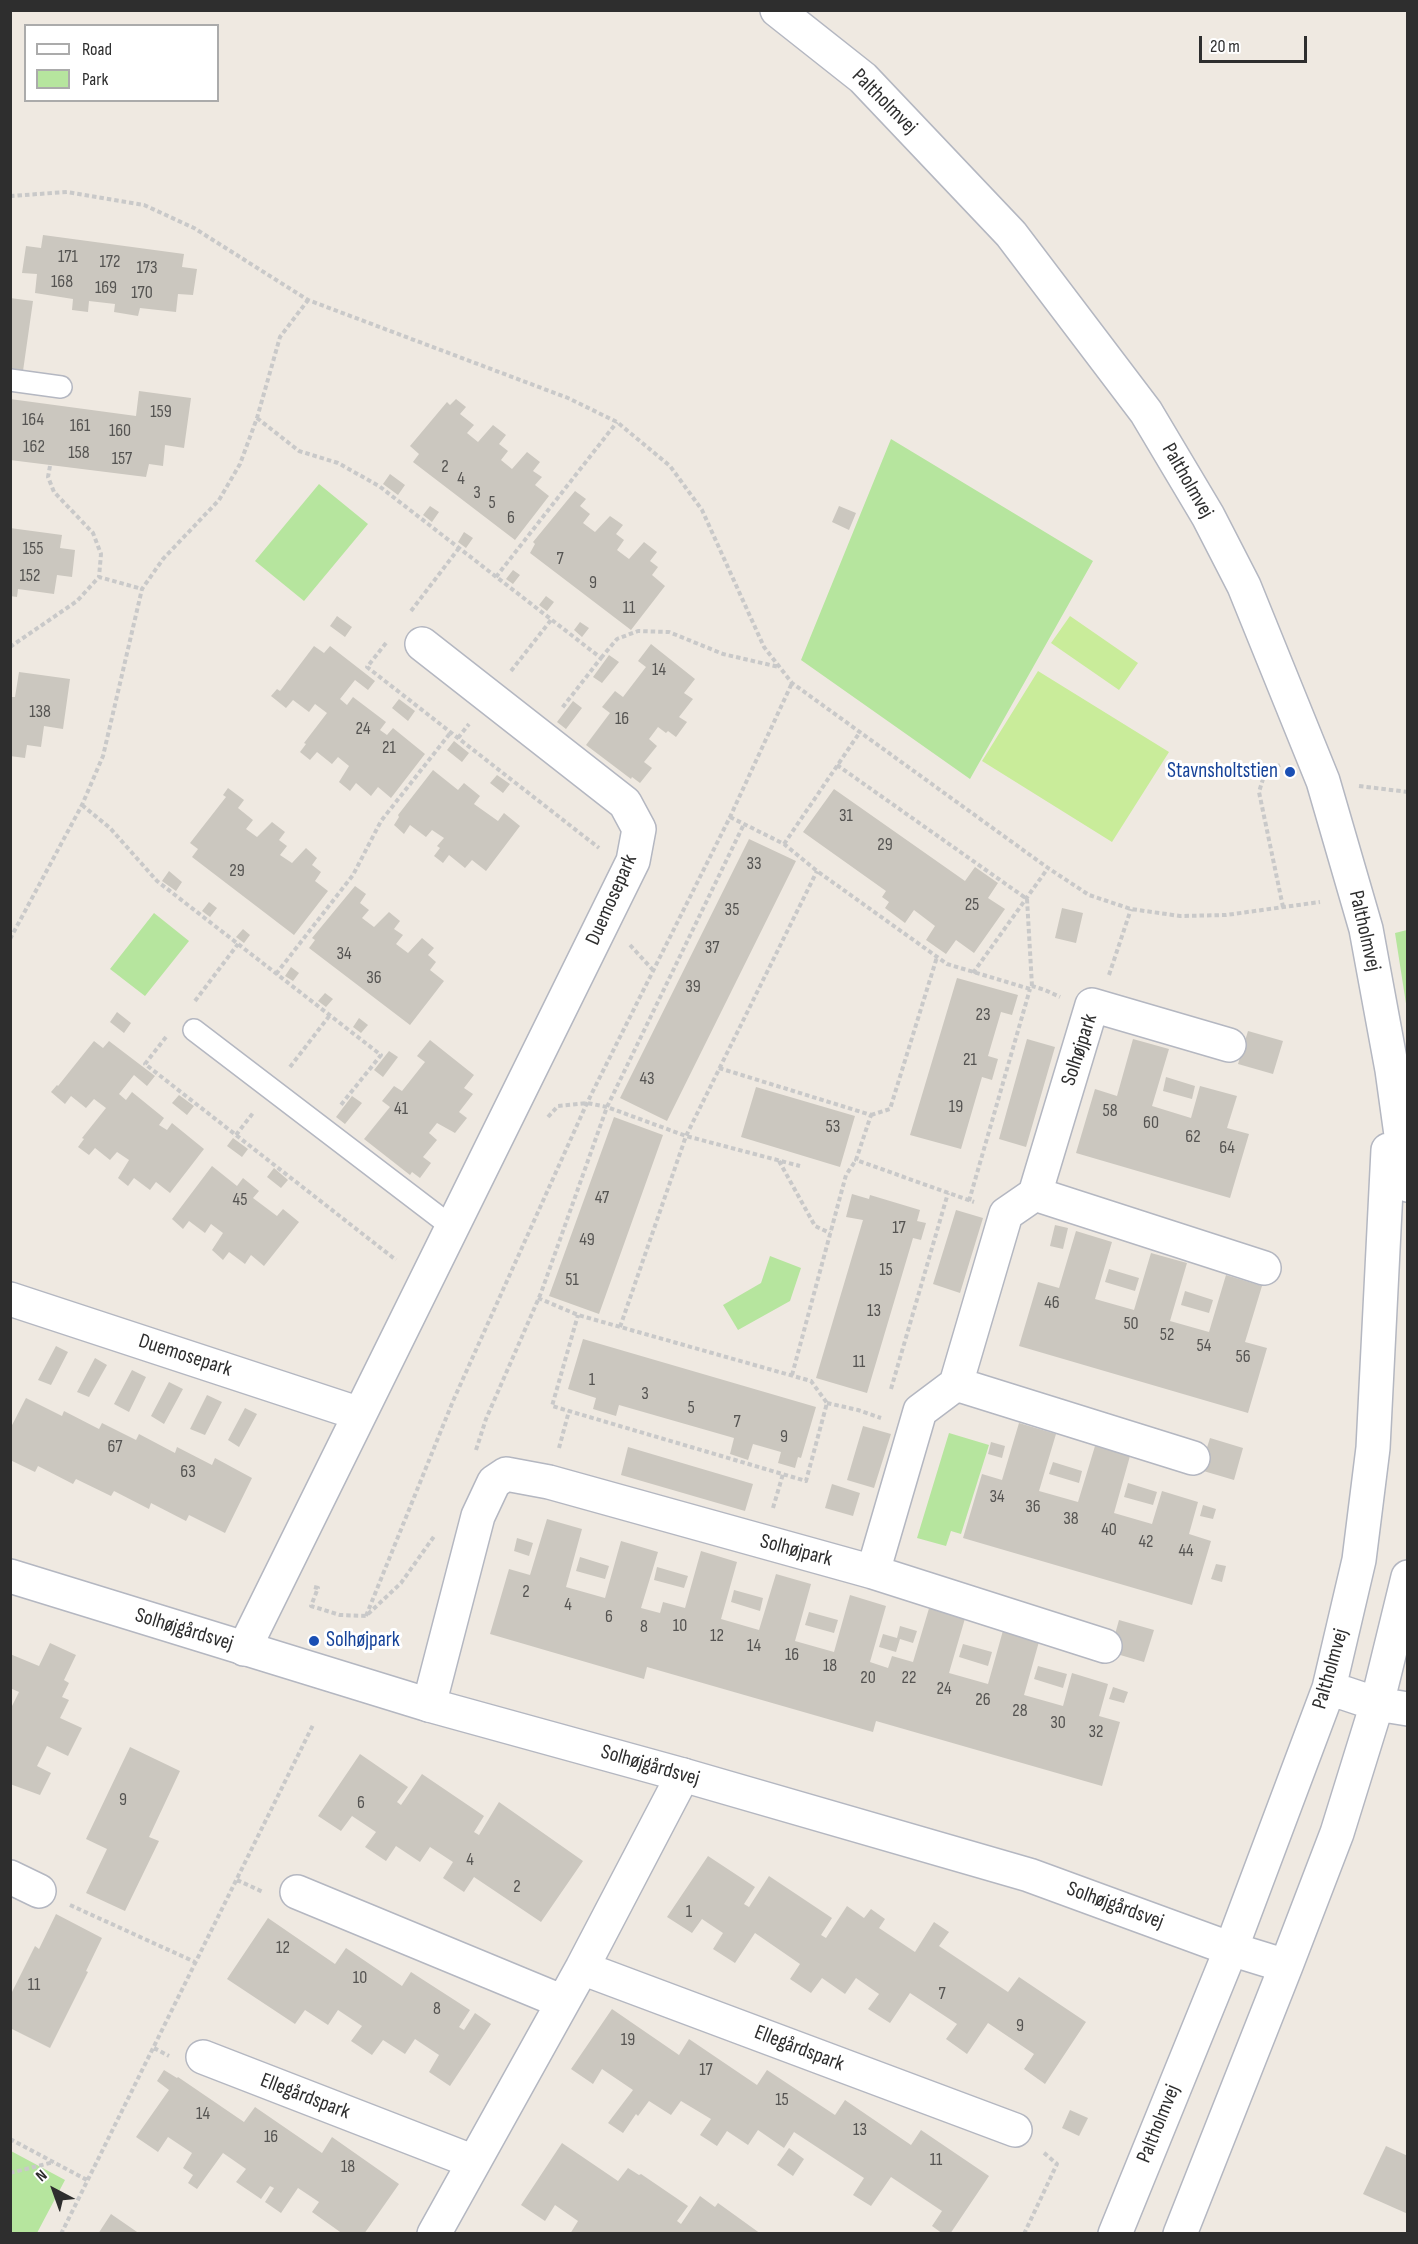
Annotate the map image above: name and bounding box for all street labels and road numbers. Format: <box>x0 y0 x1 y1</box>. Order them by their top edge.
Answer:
street label: Paltholmvej <box>846 64 922 140</box>
street label: Paltholmvej <box>1156 439 1218 523</box>
street label: Duemosepark <box>581 851 643 949</box>
street label: Paltholmvej <box>1342 888 1386 974</box>
street label: Solhøjpark <box>1057 1011 1103 1089</box>
street label: Duemosepark <box>135 1329 235 1383</box>
street label: Solhøjpark <box>757 1529 835 1573</box>
street label: Solhøjgårdsvej <box>132 1603 236 1657</box>
street label: Paltholmvej <box>1308 1626 1354 1712</box>
street label: Solhøjgårdsvej <box>598 1740 702 1792</box>
street label: Solhøjgårdsvej <box>1063 1877 1167 1935</box>
street label: Ellegårdspark <box>751 2020 847 2078</box>
street label: Ellegårdspark <box>257 2068 353 2126</box>
street label: Paltholmvej <box>1132 2081 1186 2167</box>

